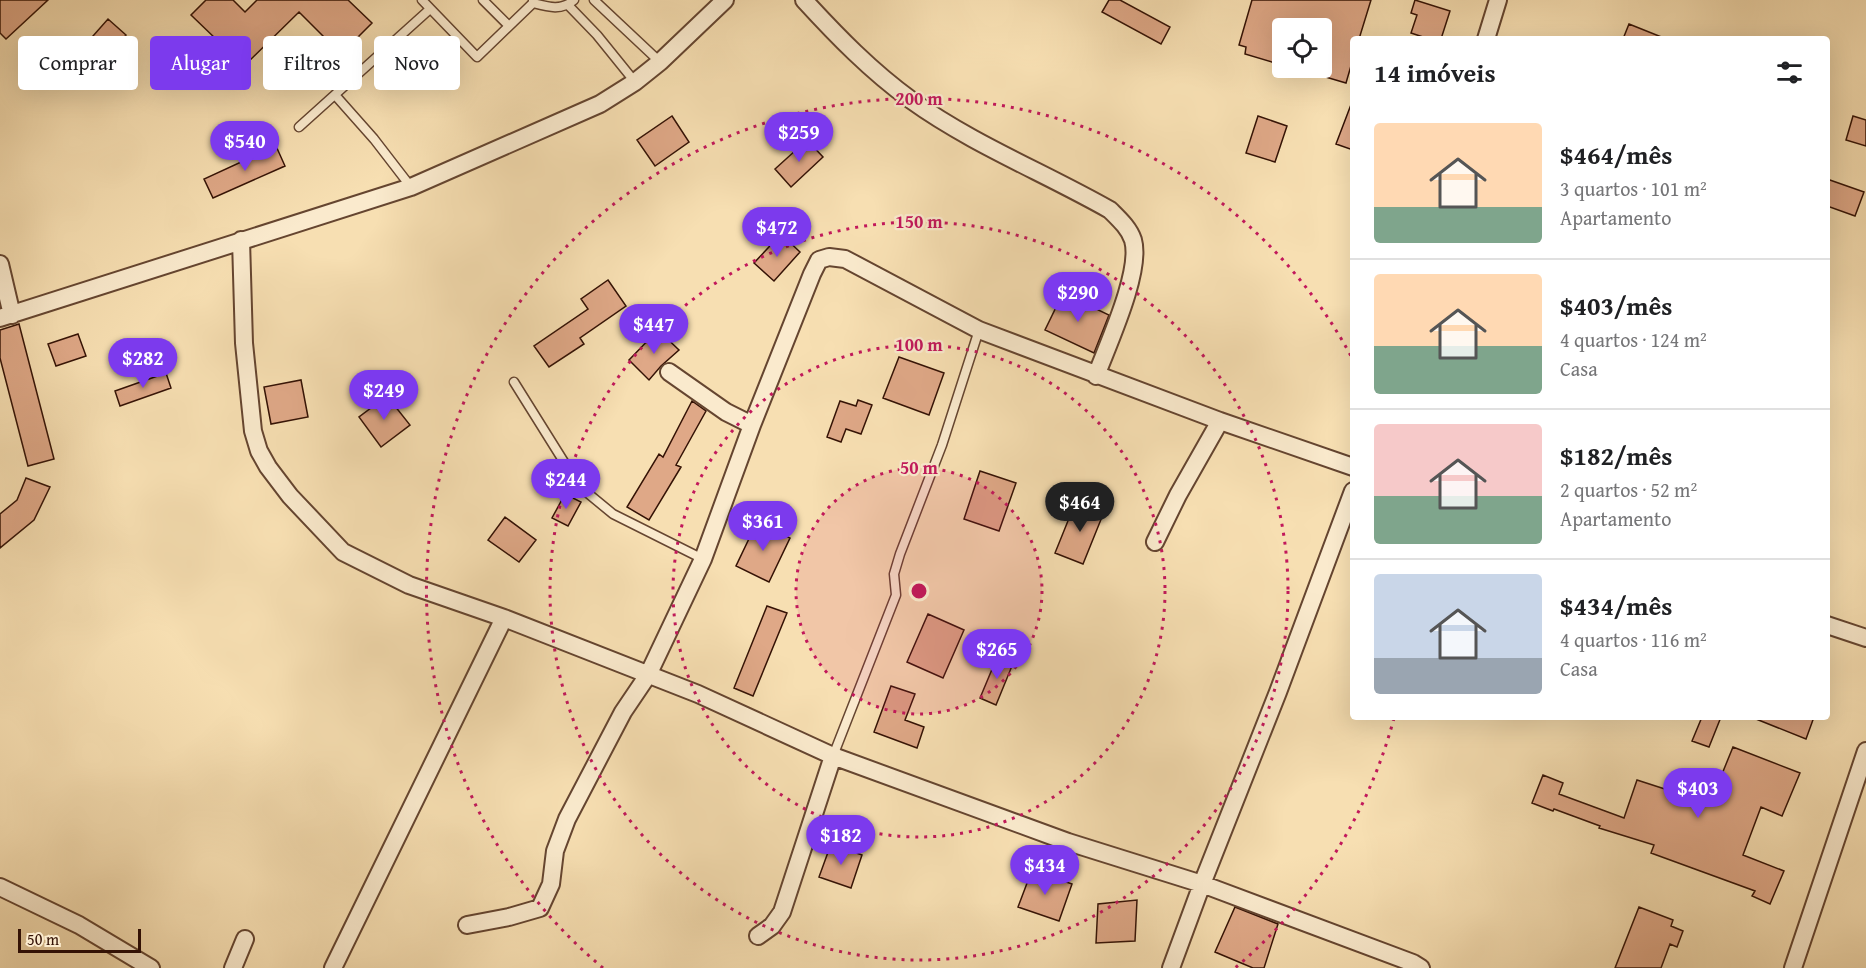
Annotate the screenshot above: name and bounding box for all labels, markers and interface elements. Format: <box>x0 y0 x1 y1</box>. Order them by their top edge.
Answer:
map controls <box>1272 18 1332 78</box>
button: locate <box>1272 18 1332 78</box>
chip: Comprar <box>18 36 138 90</box>
chip: Alugar <box>150 36 251 90</box>
chip: Filtros <box>263 36 362 90</box>
chip: Novo <box>374 36 460 90</box>
text: 14 imóveis <box>1374 53 1496 92</box>
icon: filters <box>1773 56 1806 89</box>
text: 200 m <box>895 85 943 112</box>
pin: $259 <box>763 112 835 163</box>
text: $259 <box>778 117 820 146</box>
pin: $540 <box>209 121 281 172</box>
text: $540 <box>224 126 266 155</box>
text: $464/mês <box>1560 135 1673 174</box>
icon: home <box>1422 147 1494 219</box>
text: 3 quartos · 101 m² <box>1560 174 1707 203</box>
text: Apartamento <box>1560 203 1671 232</box>
pin: $472 <box>741 207 813 258</box>
text: 150 m <box>895 208 943 235</box>
text: $472 <box>756 212 798 241</box>
pin: $290 <box>1042 272 1114 323</box>
text: $290 <box>1057 277 1099 306</box>
text: $403/mês <box>1560 286 1673 325</box>
icon: home <box>1422 298 1494 370</box>
pin: $447 <box>618 304 690 355</box>
text: $447 <box>633 309 675 338</box>
text: 4 quartos · 124 m² <box>1560 325 1707 354</box>
text: 100 m <box>895 331 943 358</box>
pin: $282 <box>107 338 179 389</box>
text: $282 <box>122 343 164 372</box>
text: Casa <box>1560 354 1598 383</box>
pin: $249 <box>348 370 420 421</box>
text: $249 <box>363 375 405 404</box>
text: $182/mês <box>1560 436 1673 475</box>
icon: home <box>1422 448 1494 520</box>
text: 50 m <box>900 454 939 481</box>
pin: $244 <box>530 459 602 510</box>
text: $244 <box>545 464 587 493</box>
text: 2 quartos · 52 m² <box>1560 475 1697 504</box>
pin: $464 <box>1044 482 1116 533</box>
text: $464 <box>1059 487 1101 516</box>
pin: $361 <box>727 501 799 552</box>
text: Apartamento <box>1560 504 1671 533</box>
text: $361 <box>742 506 784 535</box>
centre of rings <box>909 581 929 601</box>
text: $434/mês <box>1560 586 1673 625</box>
icon: home <box>1422 598 1494 670</box>
text: 4 quartos · 116 m² <box>1560 625 1707 654</box>
pin: $265 <box>961 629 1033 680</box>
text: $265 <box>976 634 1018 663</box>
text: Casa <box>1560 654 1598 683</box>
pin: $403 <box>1662 768 1734 819</box>
text: $403 <box>1677 773 1719 802</box>
pin: $182 <box>805 815 877 866</box>
text: $182 <box>820 820 862 849</box>
pin: $434 <box>1009 845 1081 896</box>
text: $434 <box>1024 850 1066 879</box>
scale bar <box>18 926 141 954</box>
text: 50 m <box>27 927 59 951</box>

